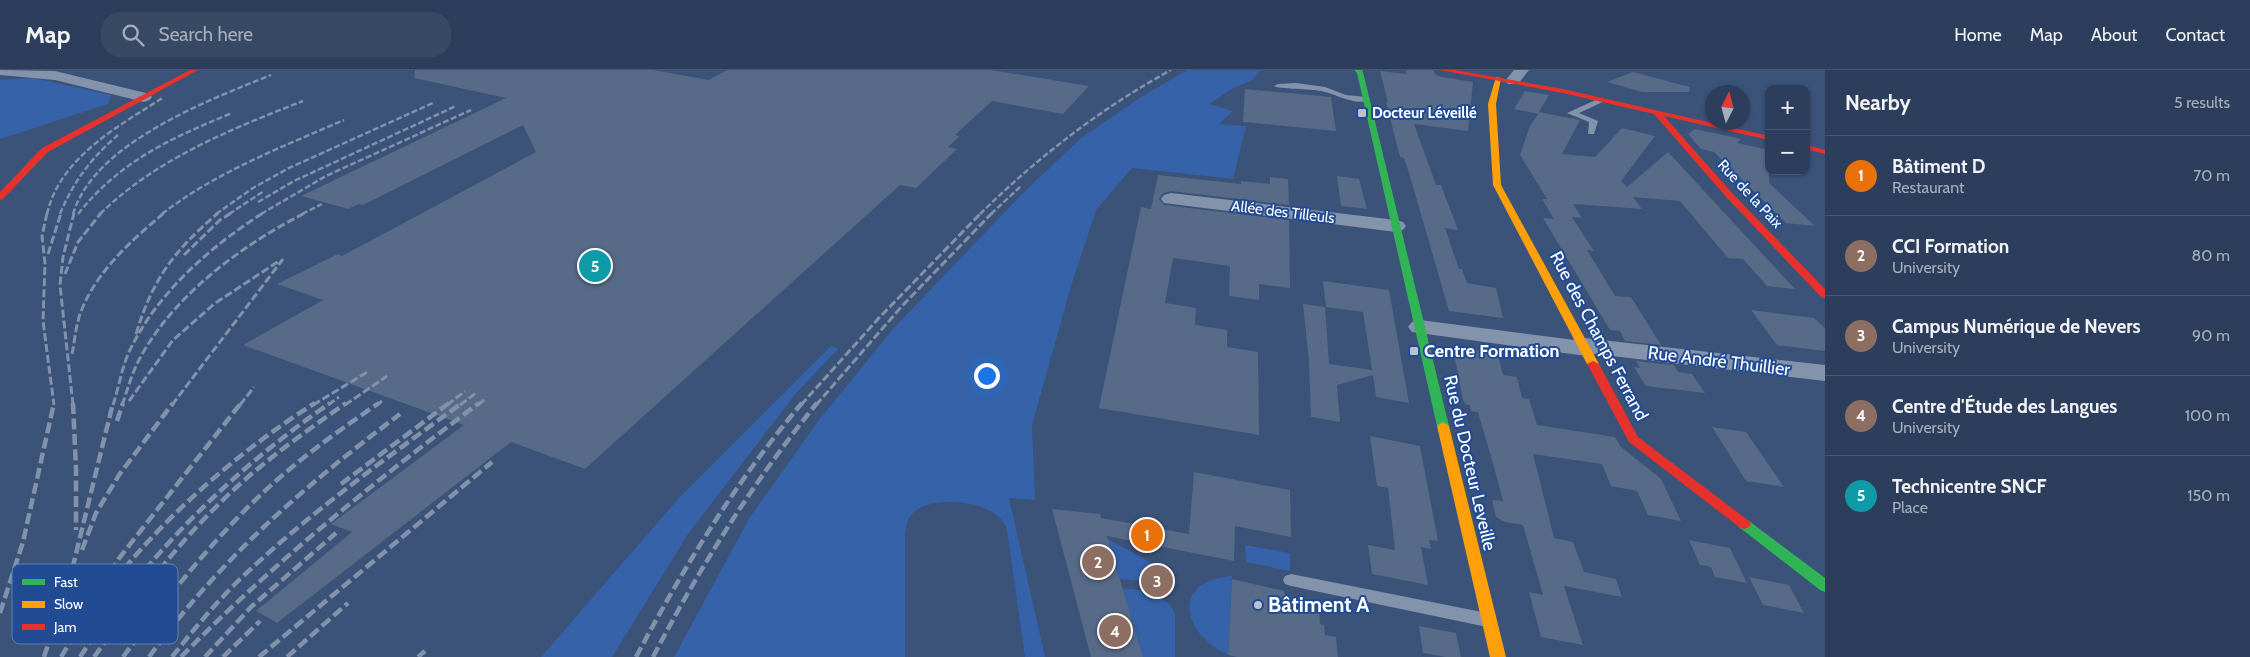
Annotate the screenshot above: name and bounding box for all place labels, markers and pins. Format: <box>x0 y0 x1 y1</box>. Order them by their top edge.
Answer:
place label: Docteur Léveillé <box>1372 104 1477 122</box>
marker: Docteur Léveillé <box>1356 107 1368 119</box>
pin: 5 <box>579 247 611 285</box>
place label: Centre Formation <box>1424 340 1559 362</box>
marker: Centre Formation <box>1408 345 1420 357</box>
pin: 1 <box>1131 516 1163 554</box>
pin: 2 <box>1082 543 1114 581</box>
pin: 3 <box>1141 562 1173 600</box>
place label: Bâtiment A <box>1268 592 1370 617</box>
marker: Bâtiment A <box>1252 599 1264 611</box>
pin: 4 <box>1099 612 1131 650</box>

